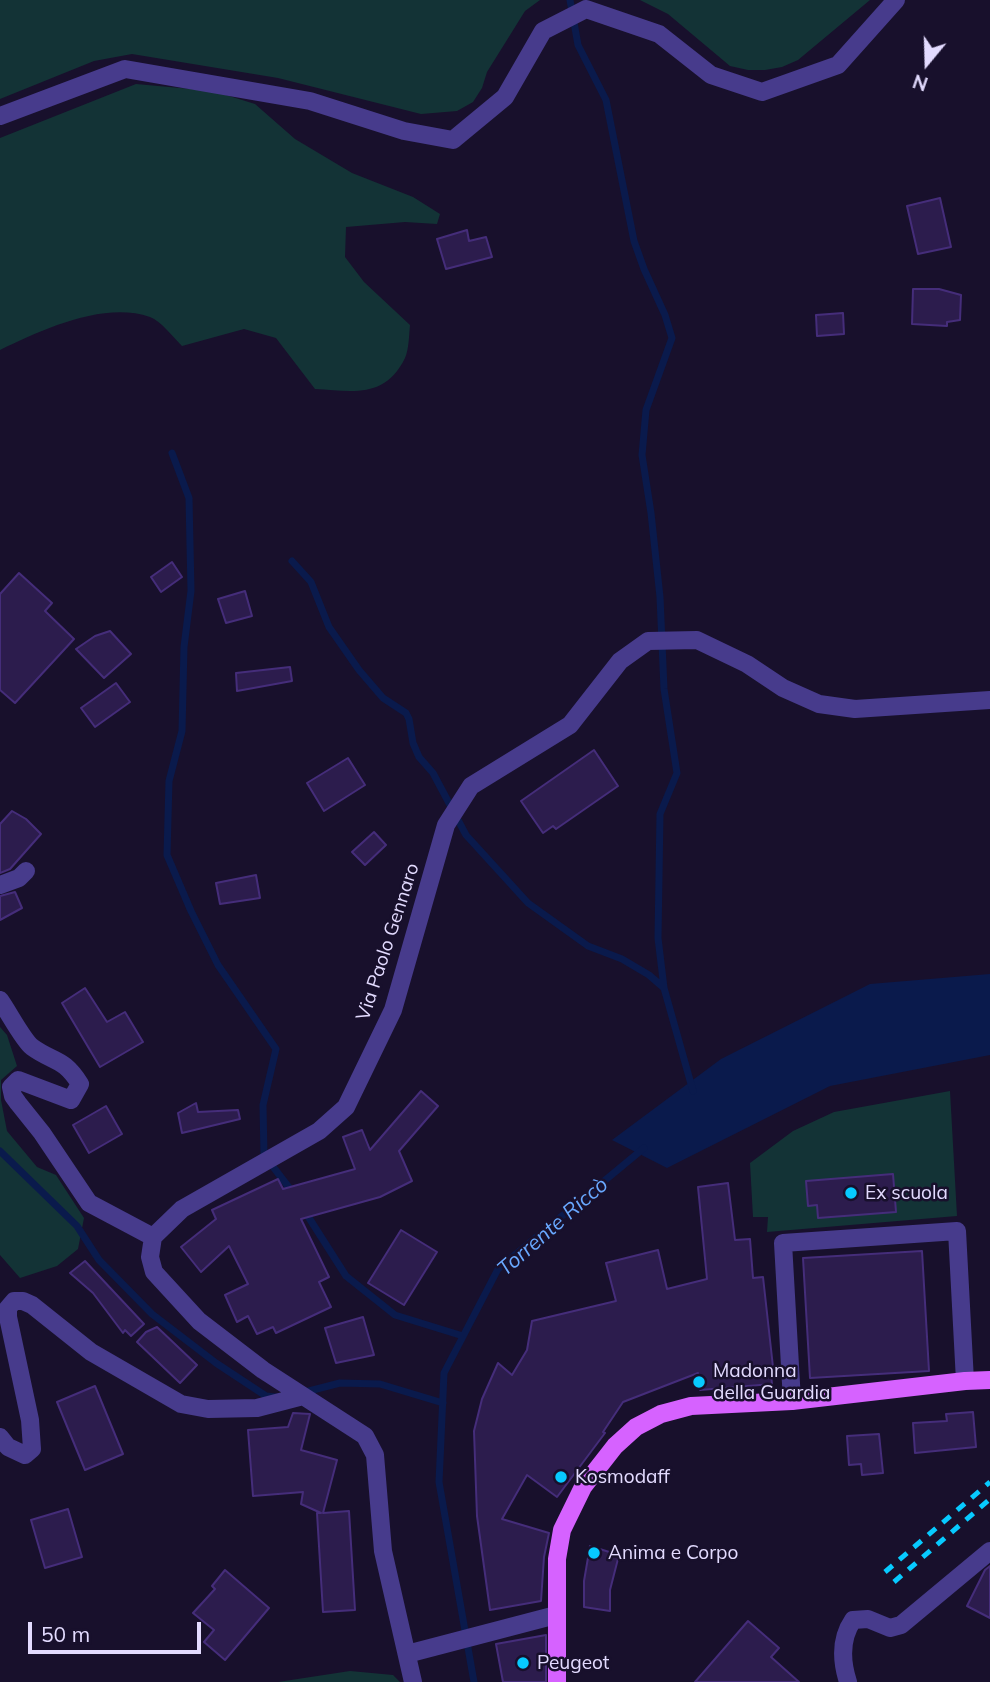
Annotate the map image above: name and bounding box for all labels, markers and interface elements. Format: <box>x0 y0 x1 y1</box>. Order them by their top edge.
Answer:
north arrow <box>892 28 962 98</box>
text: N <box>909 69 931 97</box>
street label: Via Paolo Gennaro <box>352 860 424 1024</box>
water label: Torrente Riccò <box>493 1172 613 1282</box>
place label: Ex scuola <box>865 1182 948 1204</box>
marker: Ex scuola <box>843 1185 859 1201</box>
place label: Madonna della Guardia <box>713 1360 830 1404</box>
marker: Madonna della Guardia <box>691 1374 707 1390</box>
place label: Kosmodaff <box>575 1466 670 1488</box>
marker: Kosmodaff <box>553 1469 569 1485</box>
place label: Anima e Corpo <box>608 1542 738 1564</box>
marker: Anima e Corpo <box>586 1545 602 1561</box>
scale bar <box>32 1608 205 1652</box>
text: 50 m <box>41 1621 90 1647</box>
place label: Peugeot <box>537 1652 609 1674</box>
marker: Peugeot <box>515 1655 531 1671</box>

